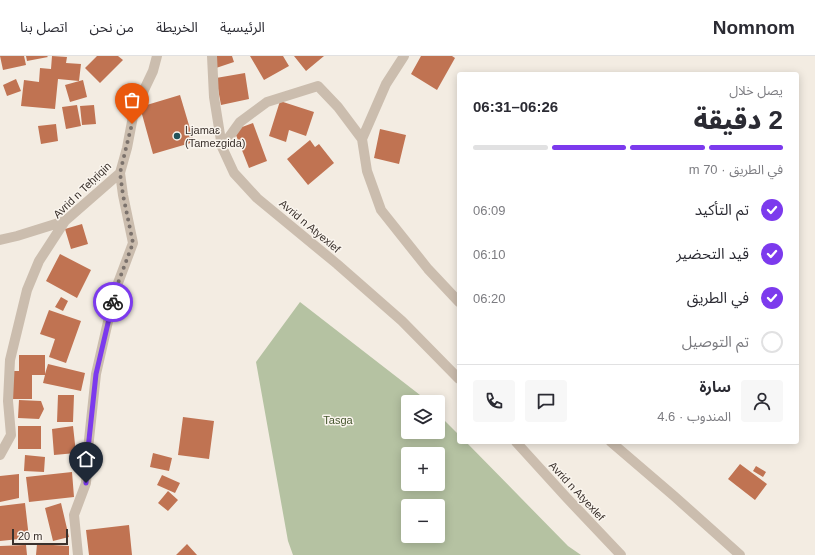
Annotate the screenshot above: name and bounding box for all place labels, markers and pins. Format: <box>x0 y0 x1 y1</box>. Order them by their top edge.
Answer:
pin <box>115 83 149 124</box>
place label: Ljamaɛ (Tamezgida) <box>185 124 246 149</box>
marker: Ljamaɛ (Tamezgida) <box>172 131 182 141</box>
pin <box>69 442 103 483</box>

